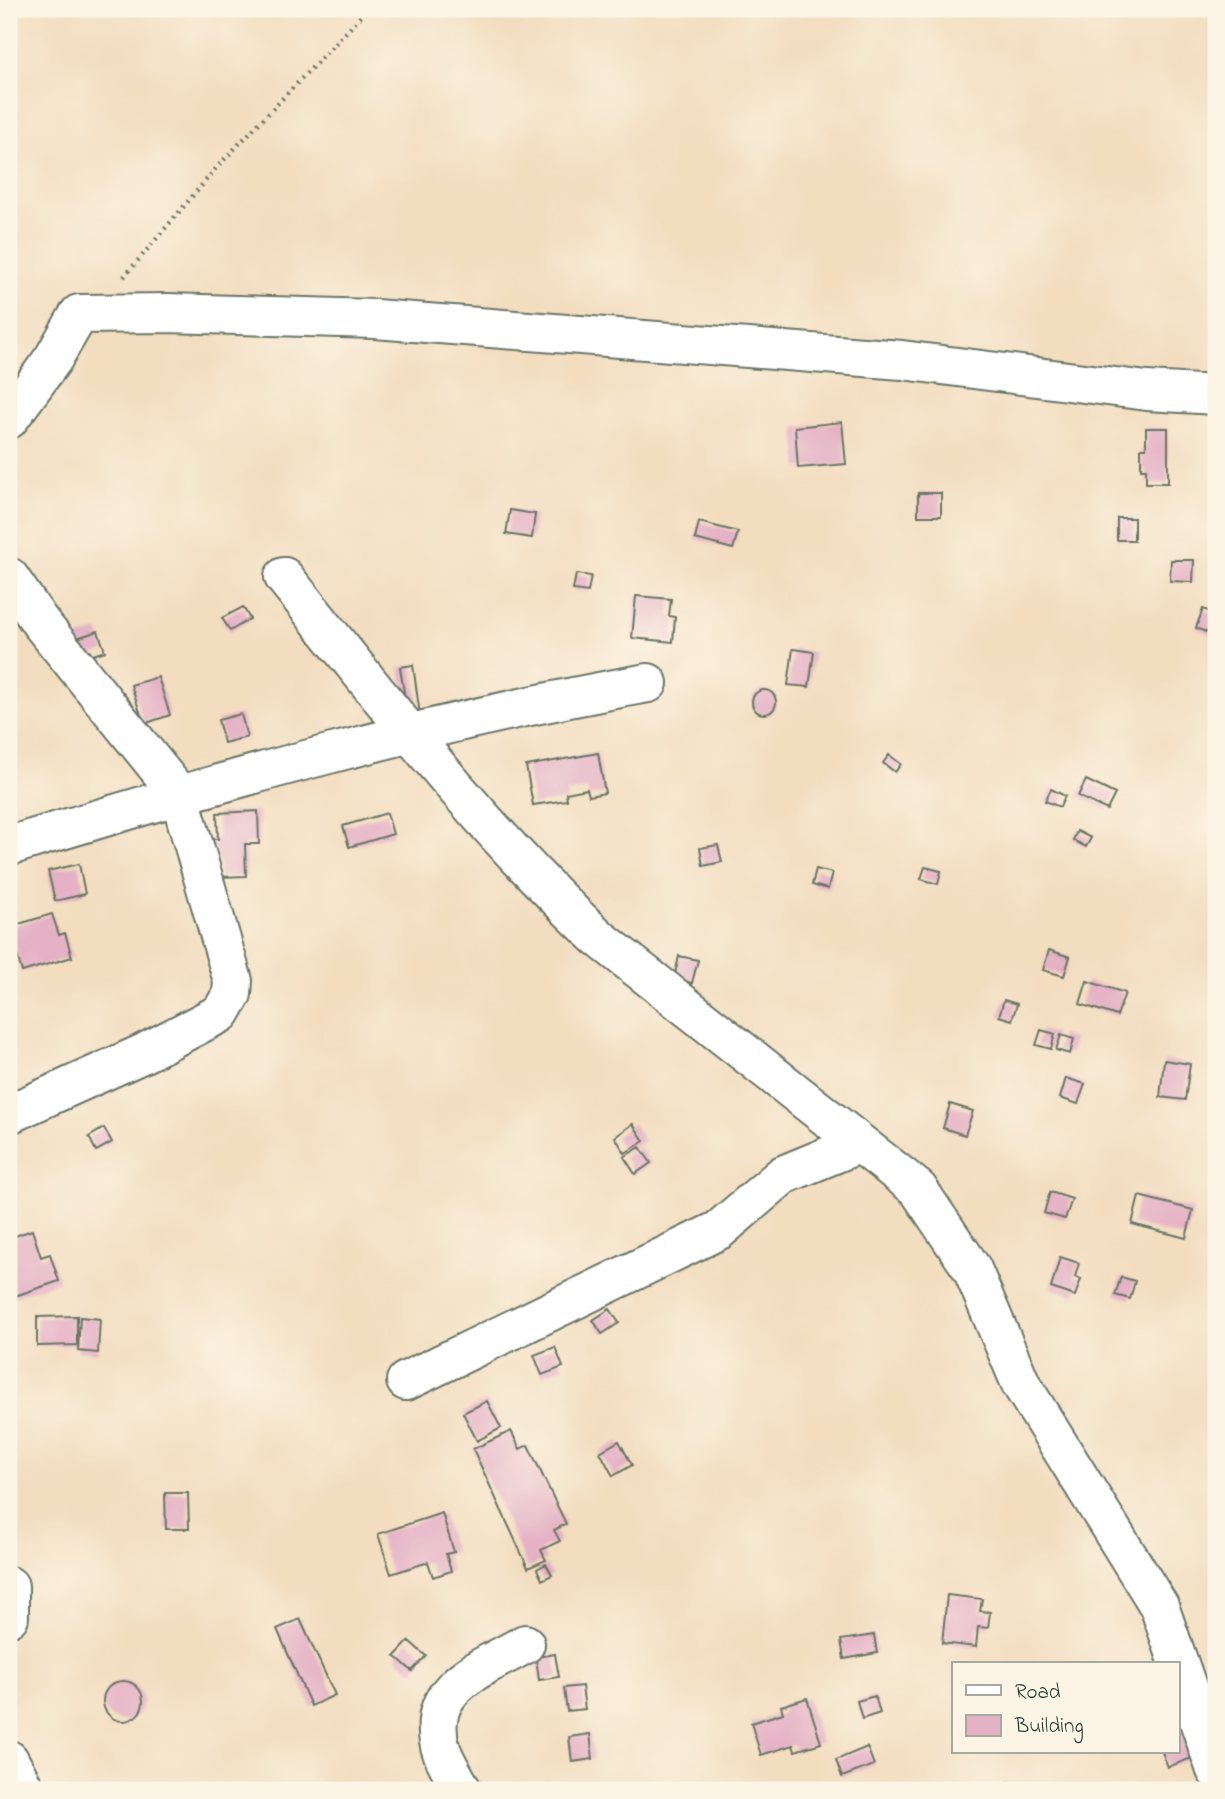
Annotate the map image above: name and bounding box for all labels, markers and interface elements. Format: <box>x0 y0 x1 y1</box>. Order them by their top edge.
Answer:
legend <box>952 1662 1180 1754</box>
text: Road <box>1015 1678 1061 1708</box>
text: Building <box>1014 1712 1084 1744</box>

